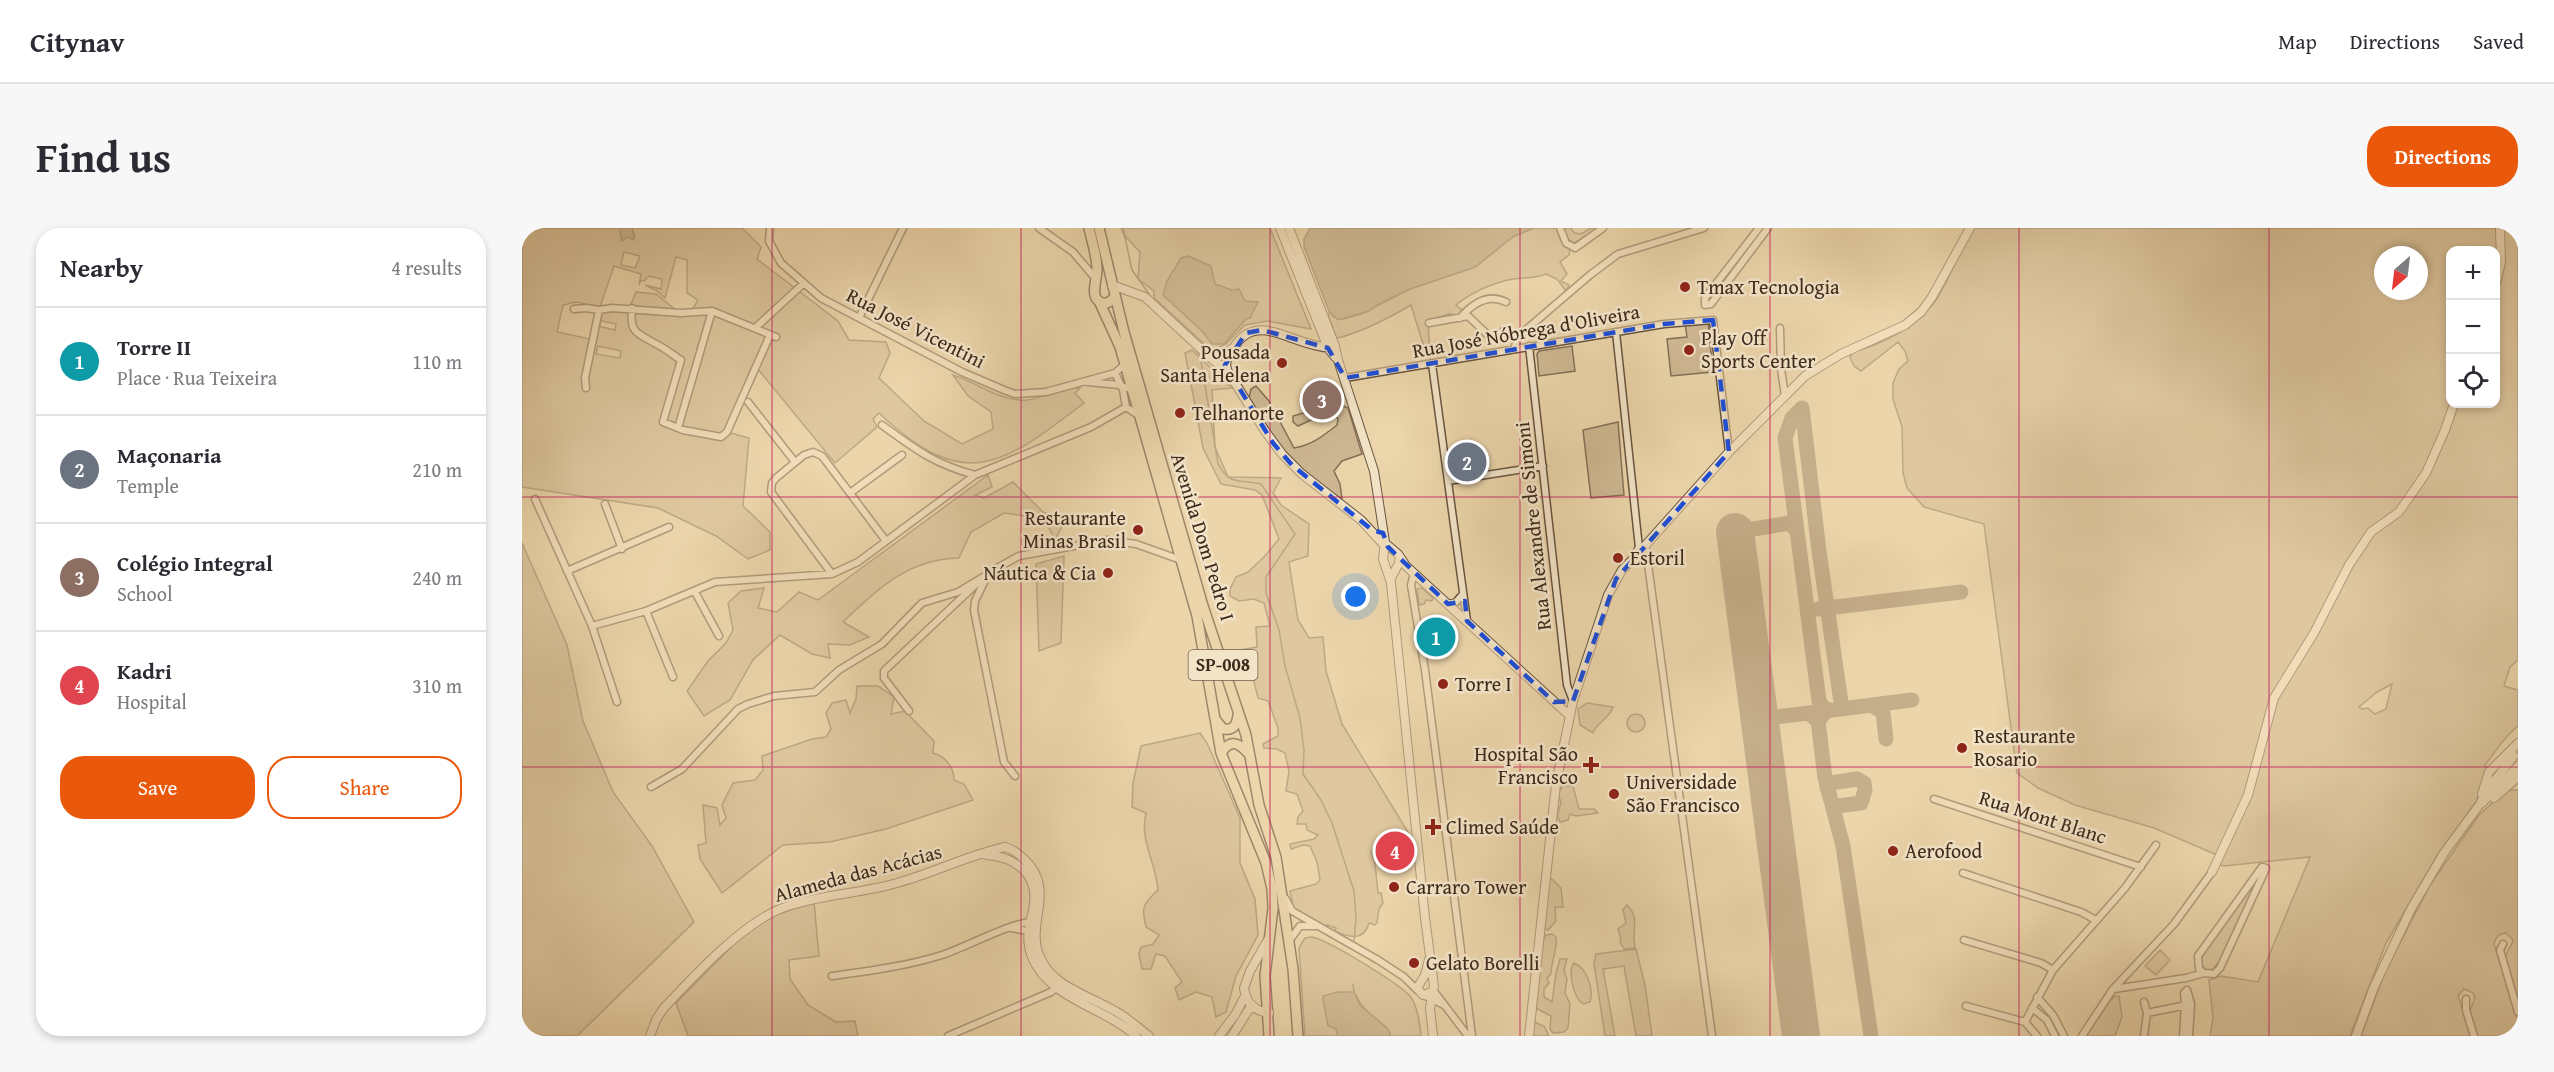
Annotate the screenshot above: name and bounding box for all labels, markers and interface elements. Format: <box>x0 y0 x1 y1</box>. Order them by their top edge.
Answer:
text: Citynav <box>30 21 124 62</box>
text: Map <box>2278 26 2317 57</box>
text: Directions <box>2350 26 2440 57</box>
text: Saved <box>2473 26 2524 57</box>
text: Find us <box>36 126 171 187</box>
button: Directions <box>2367 126 2518 187</box>
north arrow <box>2374 246 2428 300</box>
map controls <box>2446 246 2500 408</box>
button: + <box>2446 246 2500 300</box>
text: Nearby <box>60 248 143 287</box>
text: 4 results <box>391 253 462 282</box>
place label: Tmax Tecnologia <box>1697 272 1840 301</box>
street label: Rua José Vicentini <box>842 280 991 375</box>
marker: Tmax Tecnologia <box>1678 280 1692 294</box>
street label: Rua José Nóbrega d'Oliveira <box>1410 296 1642 365</box>
button: − <box>2446 300 2500 354</box>
place label: Play Off Sports Center <box>1701 323 1816 375</box>
text: Torre II <box>117 331 191 363</box>
place label: Pousada Santa Helena <box>1160 337 1271 389</box>
marker: Play Off Sports Center <box>1682 343 1696 357</box>
text: 1 <box>74 347 85 376</box>
text: 110 m <box>412 347 462 376</box>
button: locate <box>2446 354 2500 408</box>
marker: Pousada Santa Helena <box>1275 356 1289 370</box>
text: Place · Rua Teixeira <box>117 363 277 392</box>
pin: 3 <box>1302 378 1342 423</box>
place label: Telhanorte <box>1192 398 1284 427</box>
marker: Telhanorte <box>1173 406 1187 420</box>
street label: Rua Alexandre de Simoni <box>1507 420 1558 632</box>
text: Maçonaria <box>117 439 222 471</box>
pin: 2 <box>1448 440 1486 484</box>
street label: Avenida Dom Pedro I <box>1164 449 1243 624</box>
text: 2 <box>74 455 85 484</box>
text: 210 m <box>412 455 462 484</box>
text: Temple <box>117 471 179 500</box>
place label: Restaurante Minas Brasil <box>1023 503 1126 555</box>
marker: Restaurante Minas Brasil <box>1131 523 1145 537</box>
place label: Estoril <box>1630 543 1685 572</box>
text: Colégio Integral <box>117 547 273 579</box>
marker: Estoril <box>1611 551 1625 565</box>
place label: Náutica & Cia <box>983 558 1097 587</box>
text: 3 <box>74 563 85 592</box>
text: 240 m <box>412 563 462 592</box>
marker: Náutica & Cia <box>1101 566 1115 580</box>
text: School <box>117 579 173 608</box>
your location <box>1341 582 1370 611</box>
pin: 1 <box>1416 614 1456 660</box>
road number: SP-008 <box>1188 650 1258 680</box>
text: Kadri <box>117 655 172 687</box>
place label: Torre I <box>1455 669 1512 698</box>
text: 4 <box>74 671 85 700</box>
text: 310 m <box>412 671 462 700</box>
marker: Torre I <box>1436 677 1450 691</box>
text: Hospital <box>117 687 187 716</box>
place label: Restaurante Rosario <box>1974 721 2075 773</box>
place label: Hospital São Francisco <box>1474 739 1578 791</box>
marker: Restaurante Rosario <box>1955 741 1969 755</box>
button: Save <box>60 756 255 819</box>
button: Share <box>267 756 462 819</box>
marker: Hospital São Francisco <box>1582 756 1600 774</box>
place label: Universidade São Francisco <box>1626 767 1740 819</box>
street label: Rua Mont Blanc <box>1976 782 2111 851</box>
marker: Universidade São Francisco <box>1607 787 1621 801</box>
place label: Climed Saúde <box>1446 812 1559 841</box>
marker: Climed Saúde <box>1424 818 1442 836</box>
pin: 4 <box>1376 828 1414 874</box>
street label: Alameda das Acácias <box>771 836 945 909</box>
place label: Aerofood <box>1905 836 1982 865</box>
marker: Aerofood <box>1886 844 1900 858</box>
place label: Carraro Tower <box>1406 872 1526 901</box>
marker: Carraro Tower <box>1387 880 1401 894</box>
place label: Gelato Borelli <box>1426 948 1540 977</box>
marker: Gelato Borelli <box>1407 956 1421 970</box>

